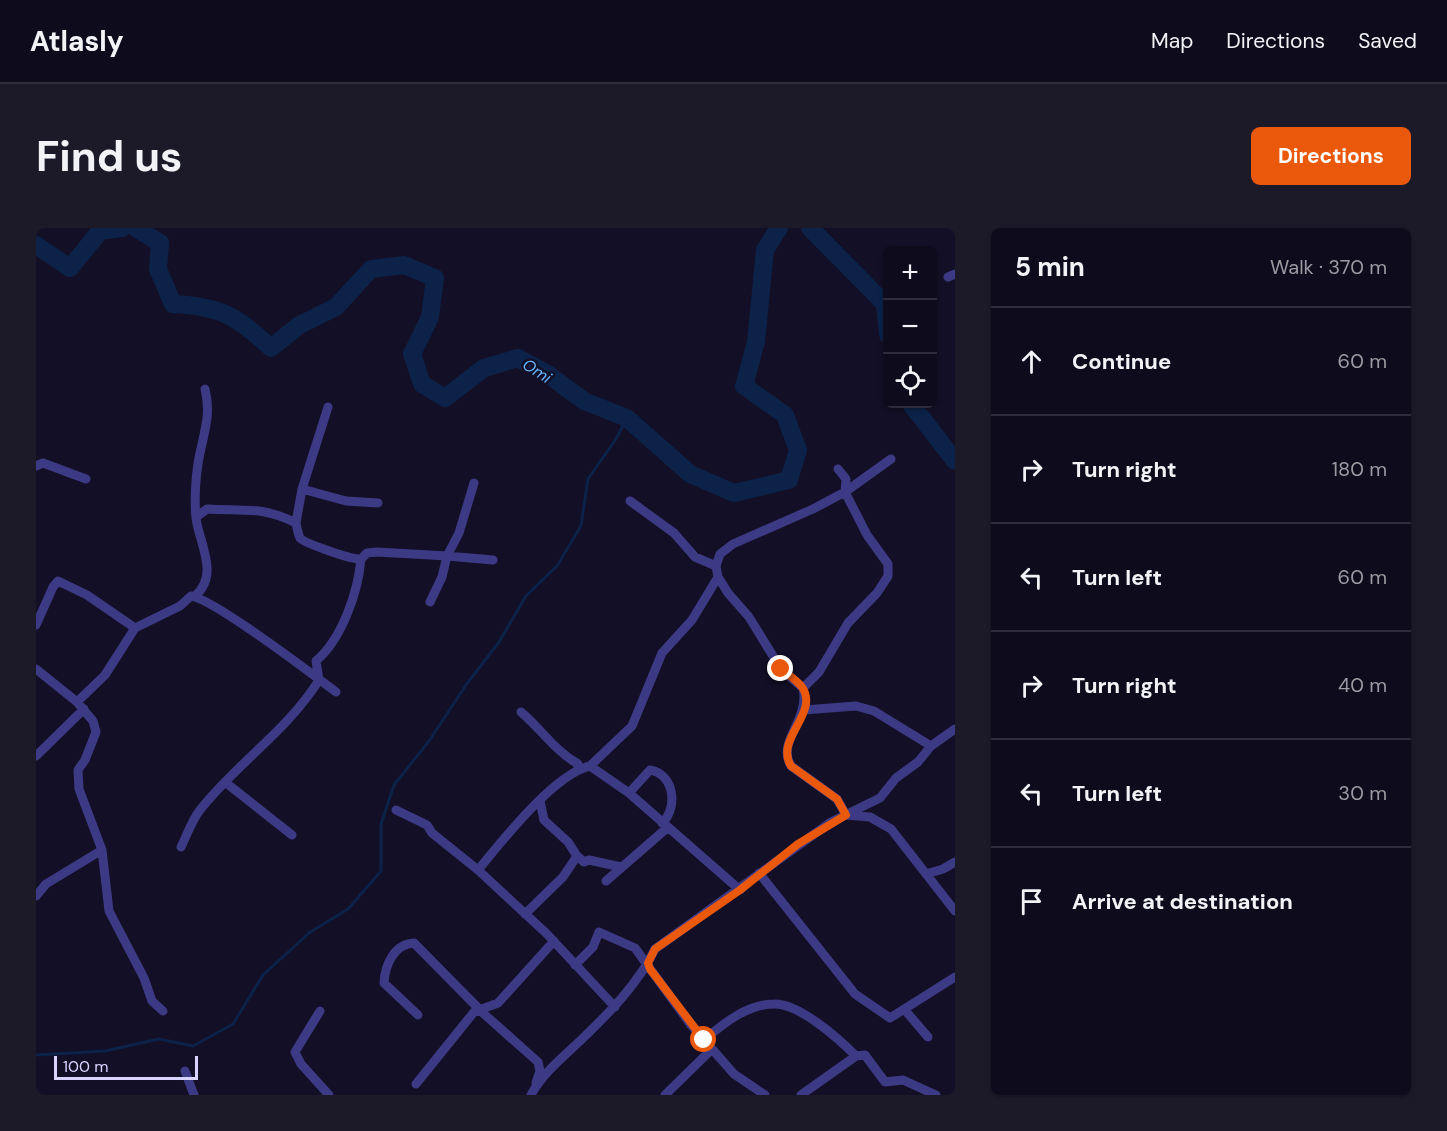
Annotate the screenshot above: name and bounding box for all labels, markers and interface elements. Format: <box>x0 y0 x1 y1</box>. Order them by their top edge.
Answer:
text: Atlasly <box>30 23 124 60</box>
text: Map <box>1151 27 1193 55</box>
text: Directions <box>1226 27 1325 55</box>
text: Saved <box>1358 27 1417 55</box>
button: Directions <box>1251 127 1411 185</box>
text: Find us <box>36 129 182 184</box>
map controls <box>883 246 937 408</box>
button: + <box>883 246 937 300</box>
text: 5 min <box>1015 250 1085 284</box>
text: Walk · 370 m <box>1270 254 1387 280</box>
button: − <box>883 300 937 354</box>
icon: ahead <box>1015 345 1048 378</box>
text: Continue <box>1072 347 1171 376</box>
text: 60 m <box>1338 348 1387 374</box>
water label: Omi <box>518 354 556 389</box>
button: locate <box>883 354 937 408</box>
icon: right <box>1015 453 1048 486</box>
text: Turn right <box>1072 455 1177 484</box>
text: 180 m <box>1332 456 1387 482</box>
icon: left <box>1015 561 1048 594</box>
text: Turn left <box>1072 563 1162 592</box>
text: 60 m <box>1338 564 1387 590</box>
route end <box>767 655 793 681</box>
icon: right <box>1015 669 1048 702</box>
text: Turn right <box>1072 671 1177 700</box>
text: 40 m <box>1338 672 1387 698</box>
icon: left <box>1015 777 1048 810</box>
text: Turn left <box>1072 779 1162 808</box>
text: 30 m <box>1338 780 1387 806</box>
icon: arrive <box>1015 885 1048 918</box>
text: Arrive at destination <box>1072 887 1293 916</box>
route start <box>690 1026 716 1052</box>
scale bar <box>54 1053 198 1080</box>
text: 100 m <box>63 1056 108 1077</box>

